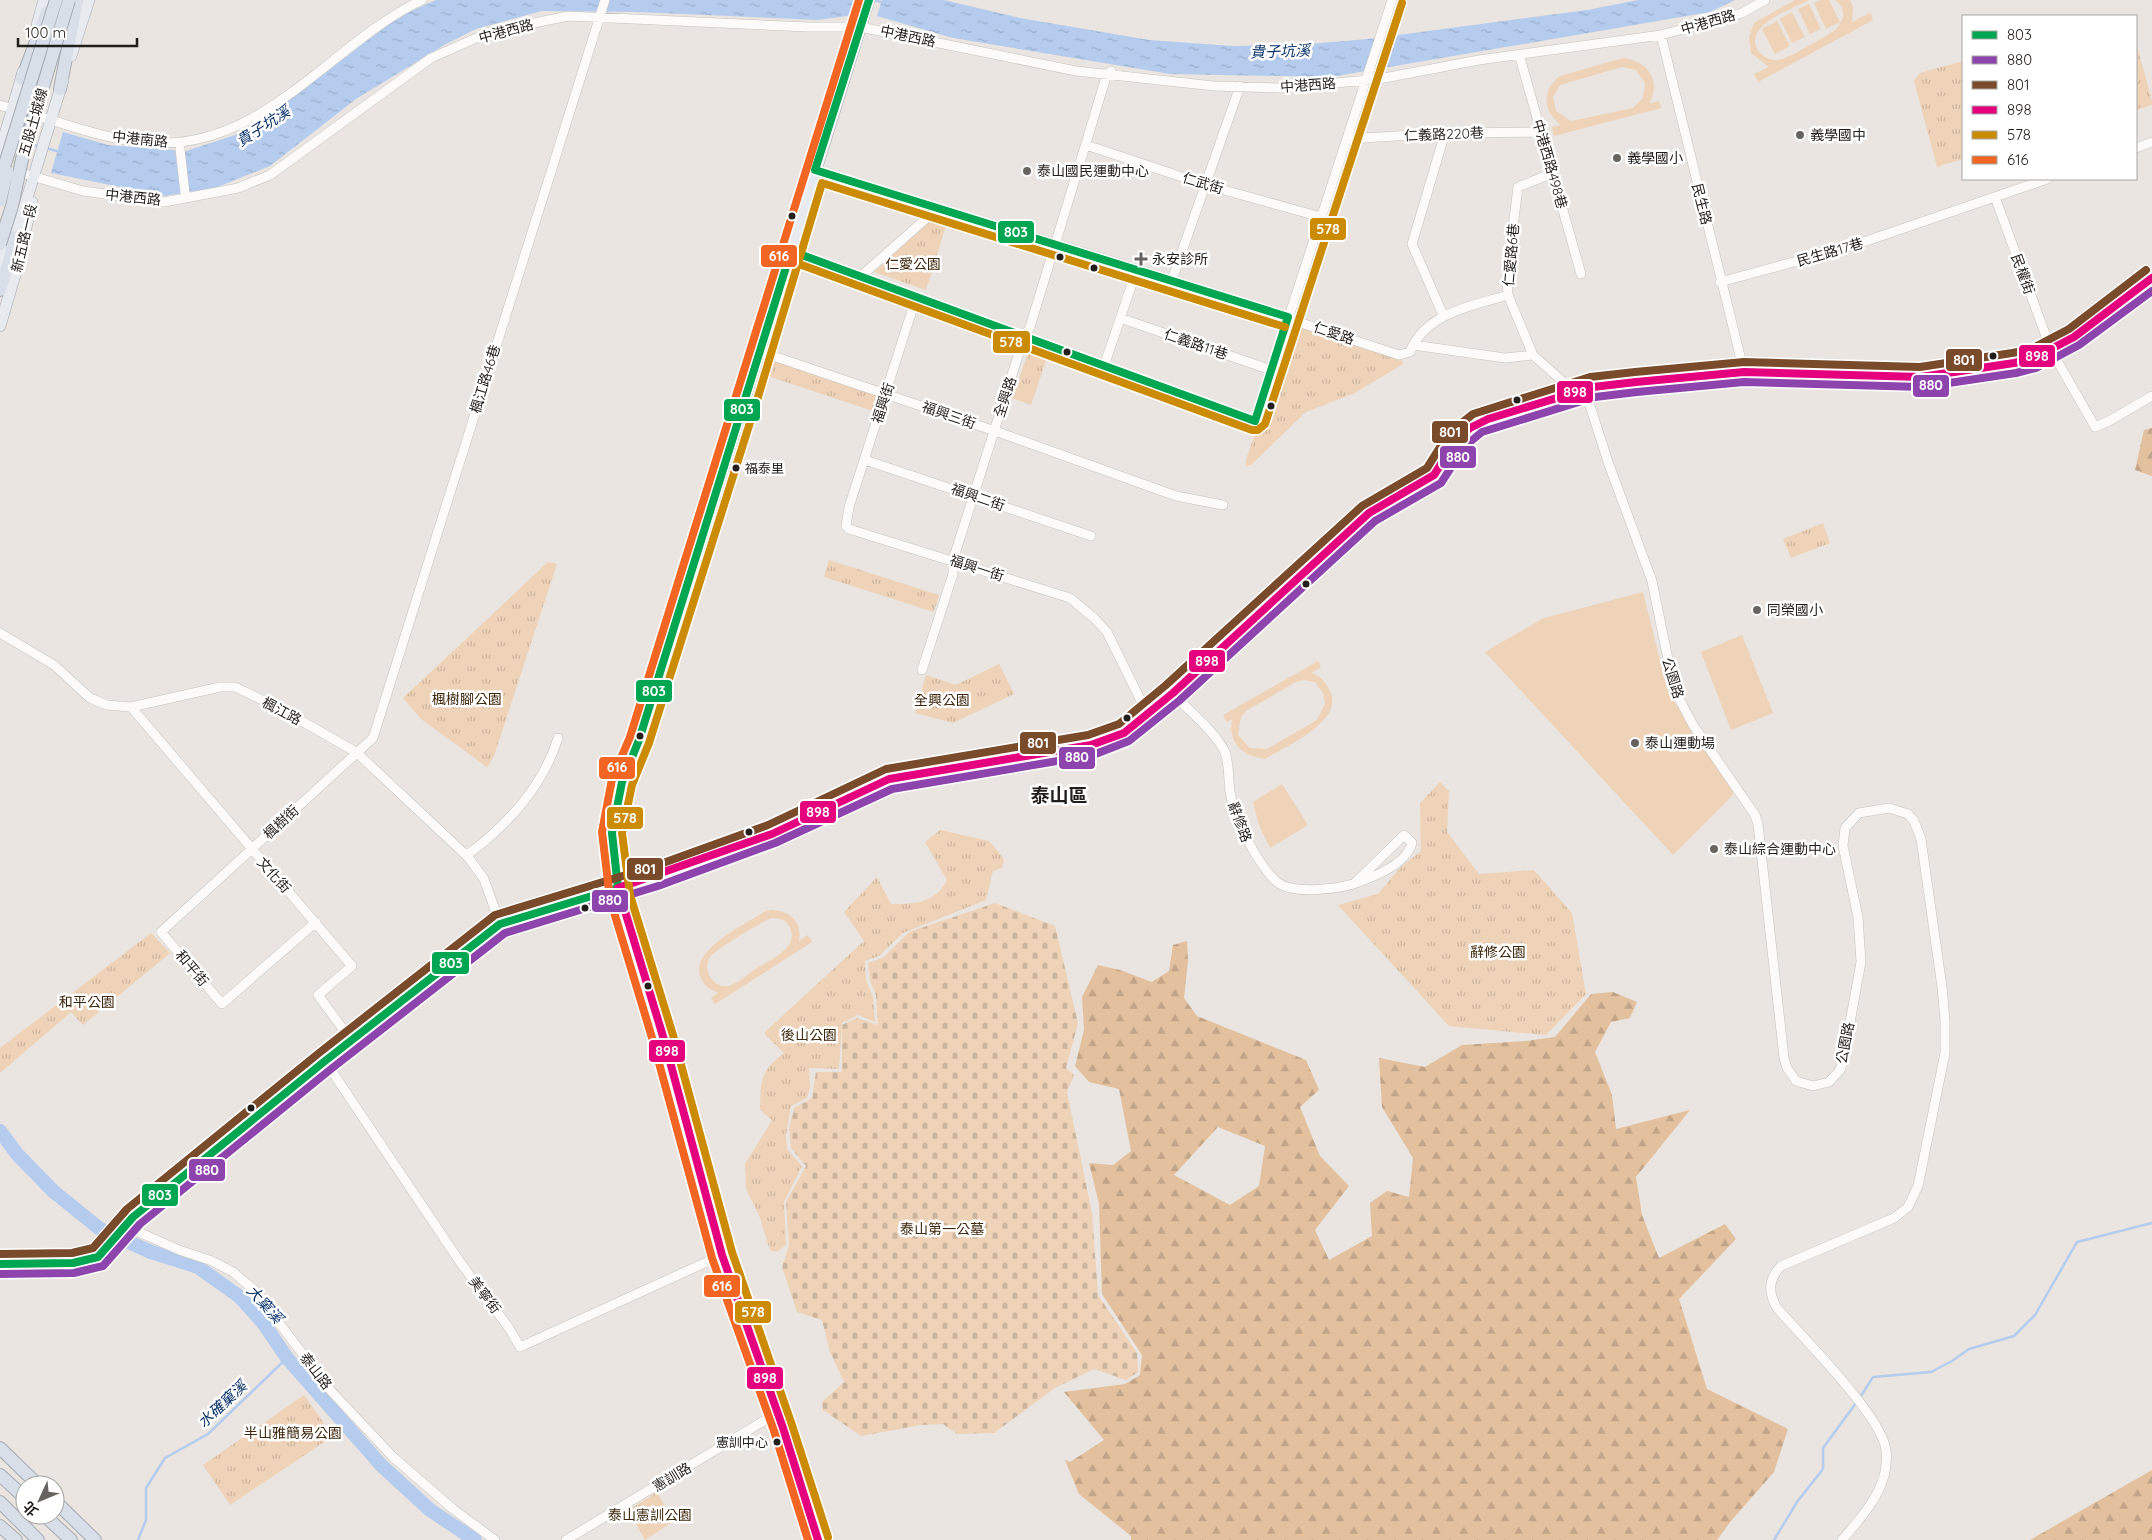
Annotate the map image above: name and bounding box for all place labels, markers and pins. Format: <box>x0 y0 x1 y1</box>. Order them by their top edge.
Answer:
place label: 義學國中 <box>1810 126 1866 144</box>
marker: 義學國中 <box>1794 129 1806 141</box>
place label: 義學國小 <box>1627 149 1683 167</box>
marker: 義學國小 <box>1611 152 1623 164</box>
place label: 泰山國民運動中心 <box>1037 162 1149 180</box>
marker: 泰山國民運動中心 <box>1021 165 1033 177</box>
unlabelled marker <box>787 211 797 221</box>
place label: 永安診所 <box>1152 250 1208 268</box>
unlabelled marker <box>1055 252 1065 262</box>
marker: 永安診所 <box>1134 252 1148 266</box>
unlabelled marker <box>1089 263 1099 273</box>
unlabelled marker <box>1062 347 1072 357</box>
unlabelled marker <box>1988 351 1998 361</box>
unlabelled marker <box>1512 395 1522 405</box>
unlabelled marker <box>1266 401 1276 411</box>
place label: 福泰里 <box>745 460 784 476</box>
marker: 福泰里 <box>731 463 741 473</box>
unlabelled marker <box>1301 579 1311 589</box>
place label: 同榮國小 <box>1767 601 1823 619</box>
marker: 同榮國小 <box>1751 604 1763 616</box>
unlabelled marker <box>1122 713 1132 723</box>
unlabelled marker <box>635 731 645 741</box>
place label: 泰山運動場 <box>1645 734 1715 752</box>
marker: 泰山運動場 <box>1629 737 1641 749</box>
unlabelled marker <box>744 827 754 837</box>
place label: 泰山綜合運動中心 <box>1724 840 1836 858</box>
marker: 泰山綜合運動中心 <box>1708 843 1720 855</box>
unlabelled marker <box>580 903 590 913</box>
unlabelled marker <box>643 981 653 991</box>
unlabelled marker <box>246 1103 256 1113</box>
place label: 憲訓中心 <box>716 1434 768 1450</box>
marker: 憲訓中心 <box>772 1437 782 1447</box>

